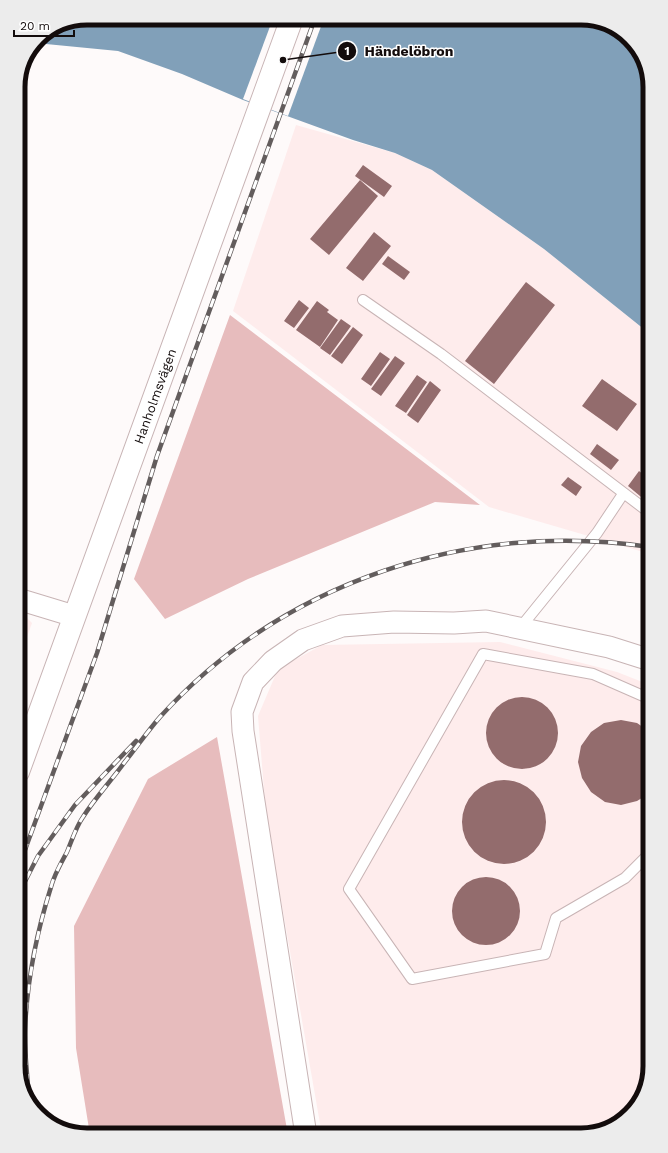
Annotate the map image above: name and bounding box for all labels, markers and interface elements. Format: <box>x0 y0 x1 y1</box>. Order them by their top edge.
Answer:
scale bar <box>14 12 74 38</box>
text: 20 m <box>20 19 50 33</box>
callout: Händelöbron <box>337 38 461 64</box>
text: Händelöbron <box>365 43 453 59</box>
text: 1 <box>344 44 350 58</box>
street label: Hanholmsvägen <box>131 347 179 446</box>

